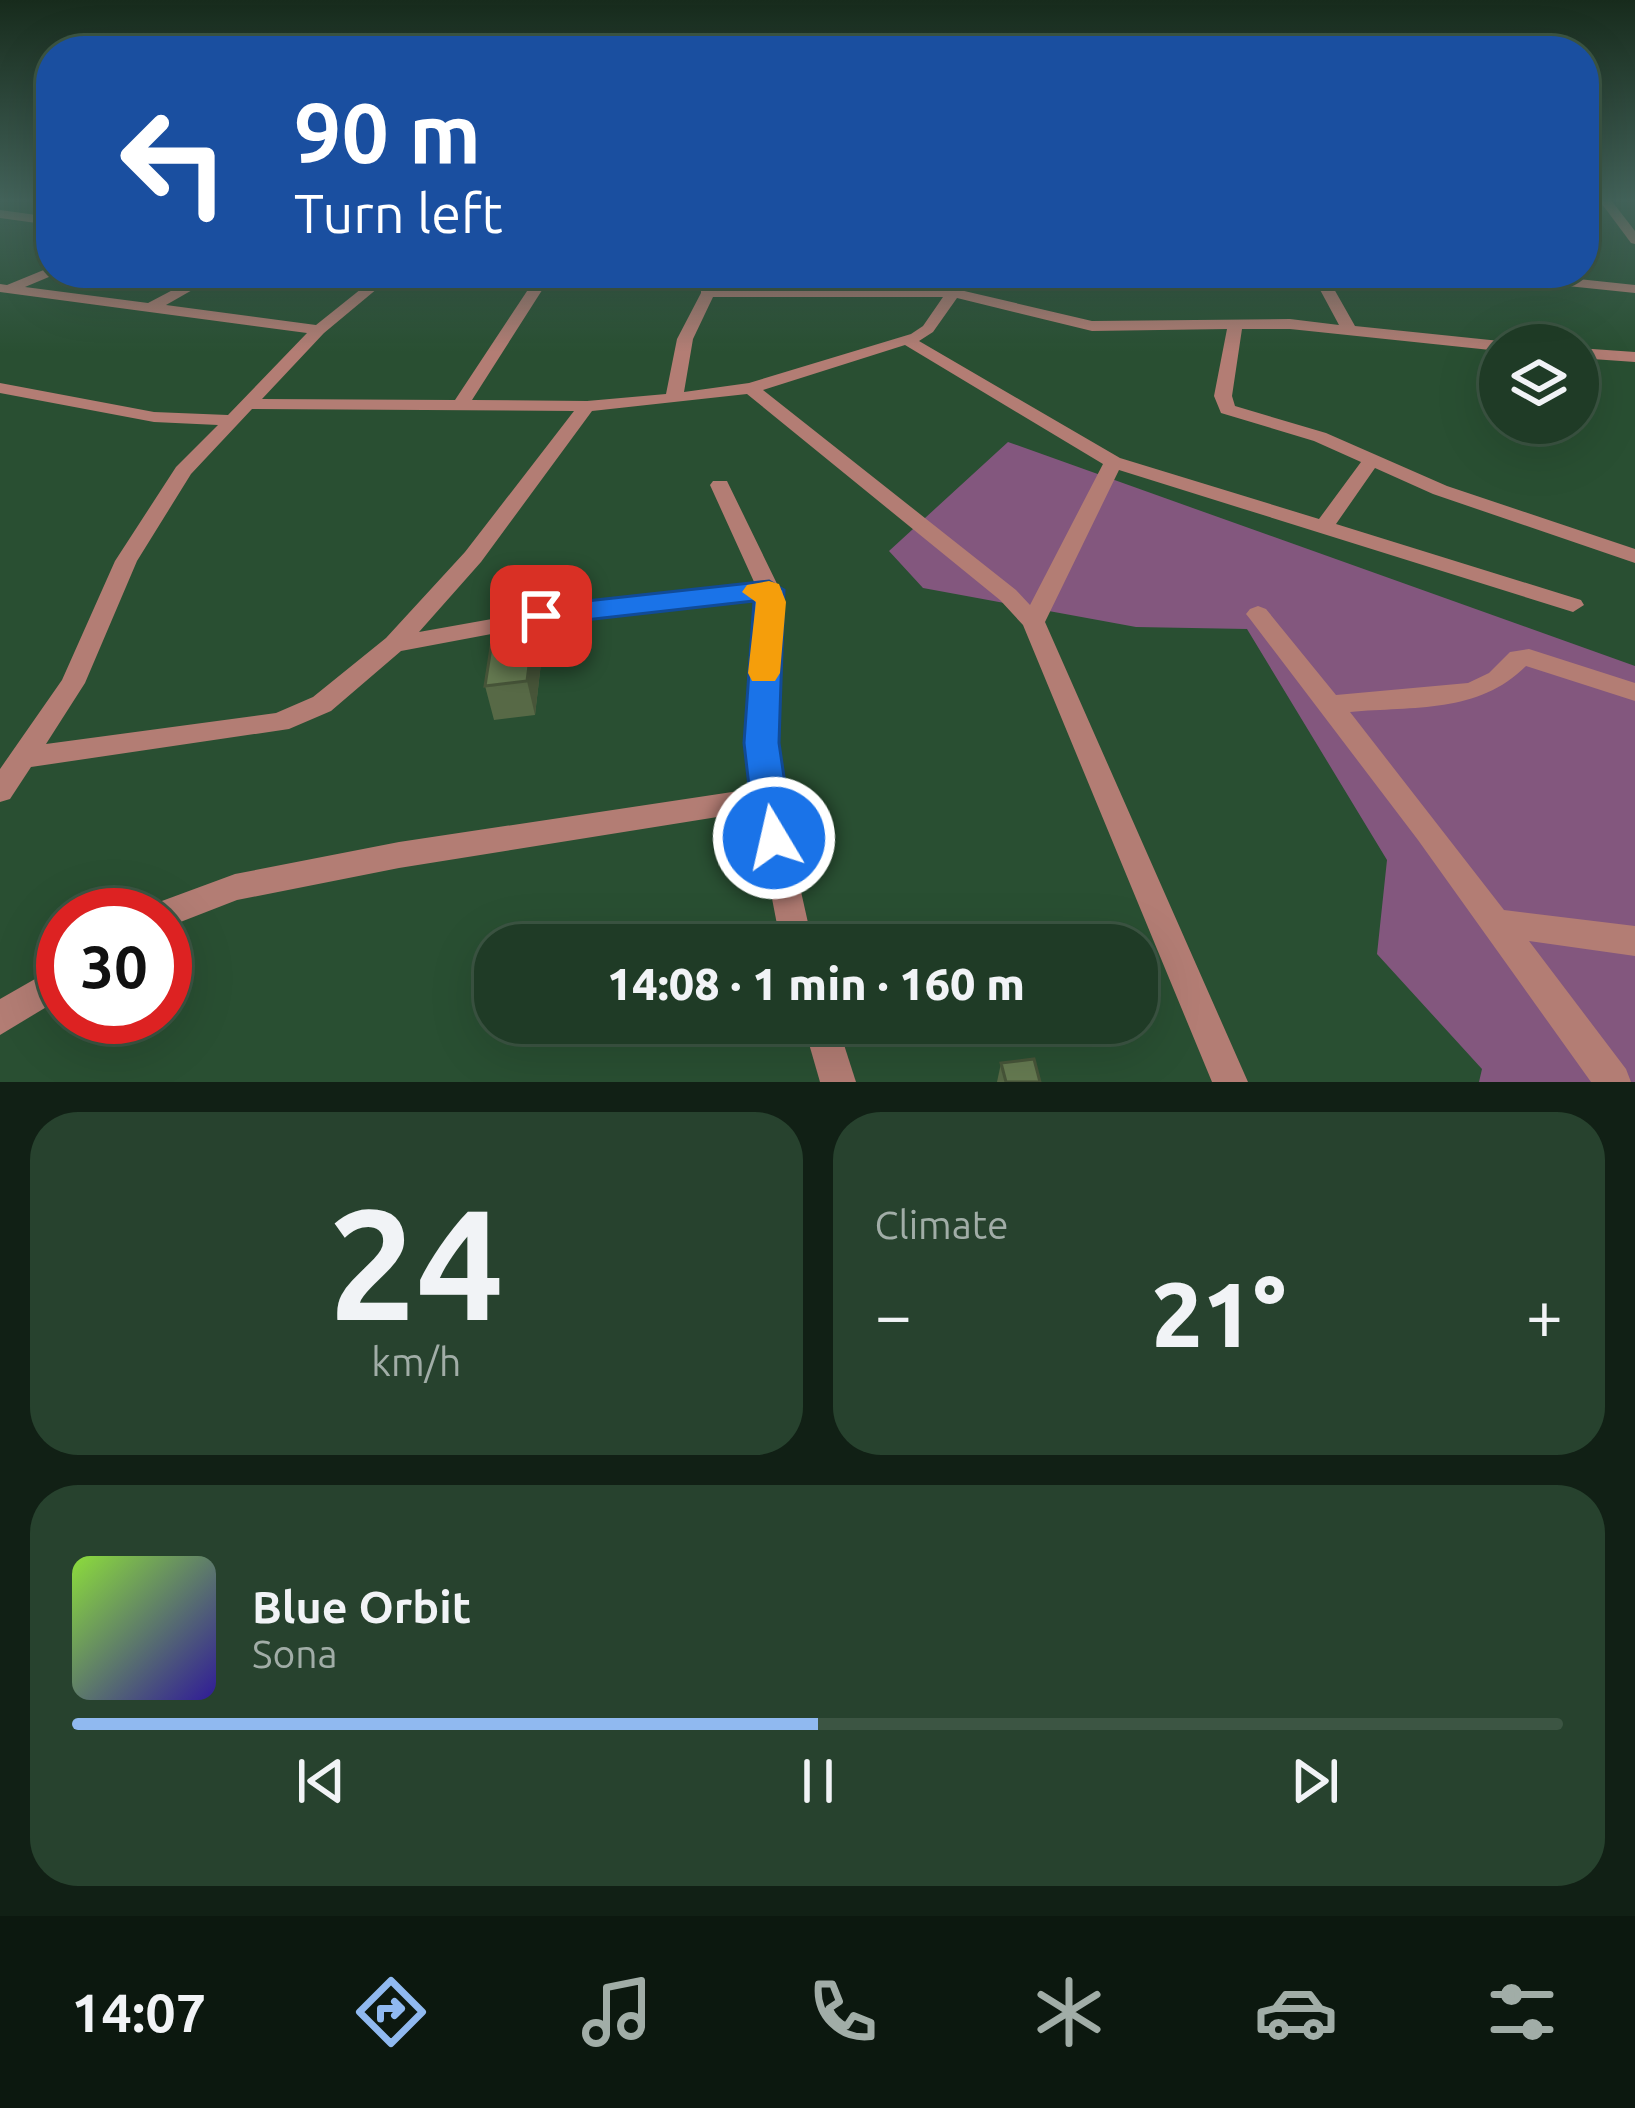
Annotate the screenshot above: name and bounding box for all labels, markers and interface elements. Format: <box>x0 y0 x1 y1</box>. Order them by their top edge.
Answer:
icon: left <box>96 84 252 240</box>
text: 90 m <box>294 85 481 179</box>
text: Turn left <box>294 183 503 243</box>
map controls <box>1479 324 1599 444</box>
button: layers <box>1479 324 1599 444</box>
pin <box>490 565 592 667</box>
icon: arrive <box>508 583 574 649</box>
position arrow <box>711 775 837 901</box>
speed limit sign: 30 <box>36 888 192 1044</box>
text: 14:08 · 1 min · 160 m <box>607 958 1025 1009</box>
text: 24 <box>328 1175 504 1349</box>
text: Climate <box>875 1203 1009 1246</box>
text: 21° <box>1152 1263 1286 1364</box>
text: − <box>875 1277 912 1351</box>
text: + <box>1526 1277 1563 1351</box>
text: km/h <box>371 1340 461 1383</box>
text: Blue Orbit <box>252 1581 471 1632</box>
text: Sona <box>252 1632 338 1675</box>
icon: previous <box>288 1748 354 1814</box>
icon: pause <box>785 1748 851 1814</box>
icon: next <box>1282 1748 1348 1814</box>
icon: directions <box>349 1970 433 2054</box>
icon: music <box>575 1970 659 2054</box>
icon: phone <box>801 1970 885 2054</box>
icon: climate <box>1027 1970 1111 2054</box>
icon: car <box>1254 1970 1338 2054</box>
icon: filters <box>1480 1970 1564 2054</box>
text: 14:07 <box>71 1982 206 2042</box>

